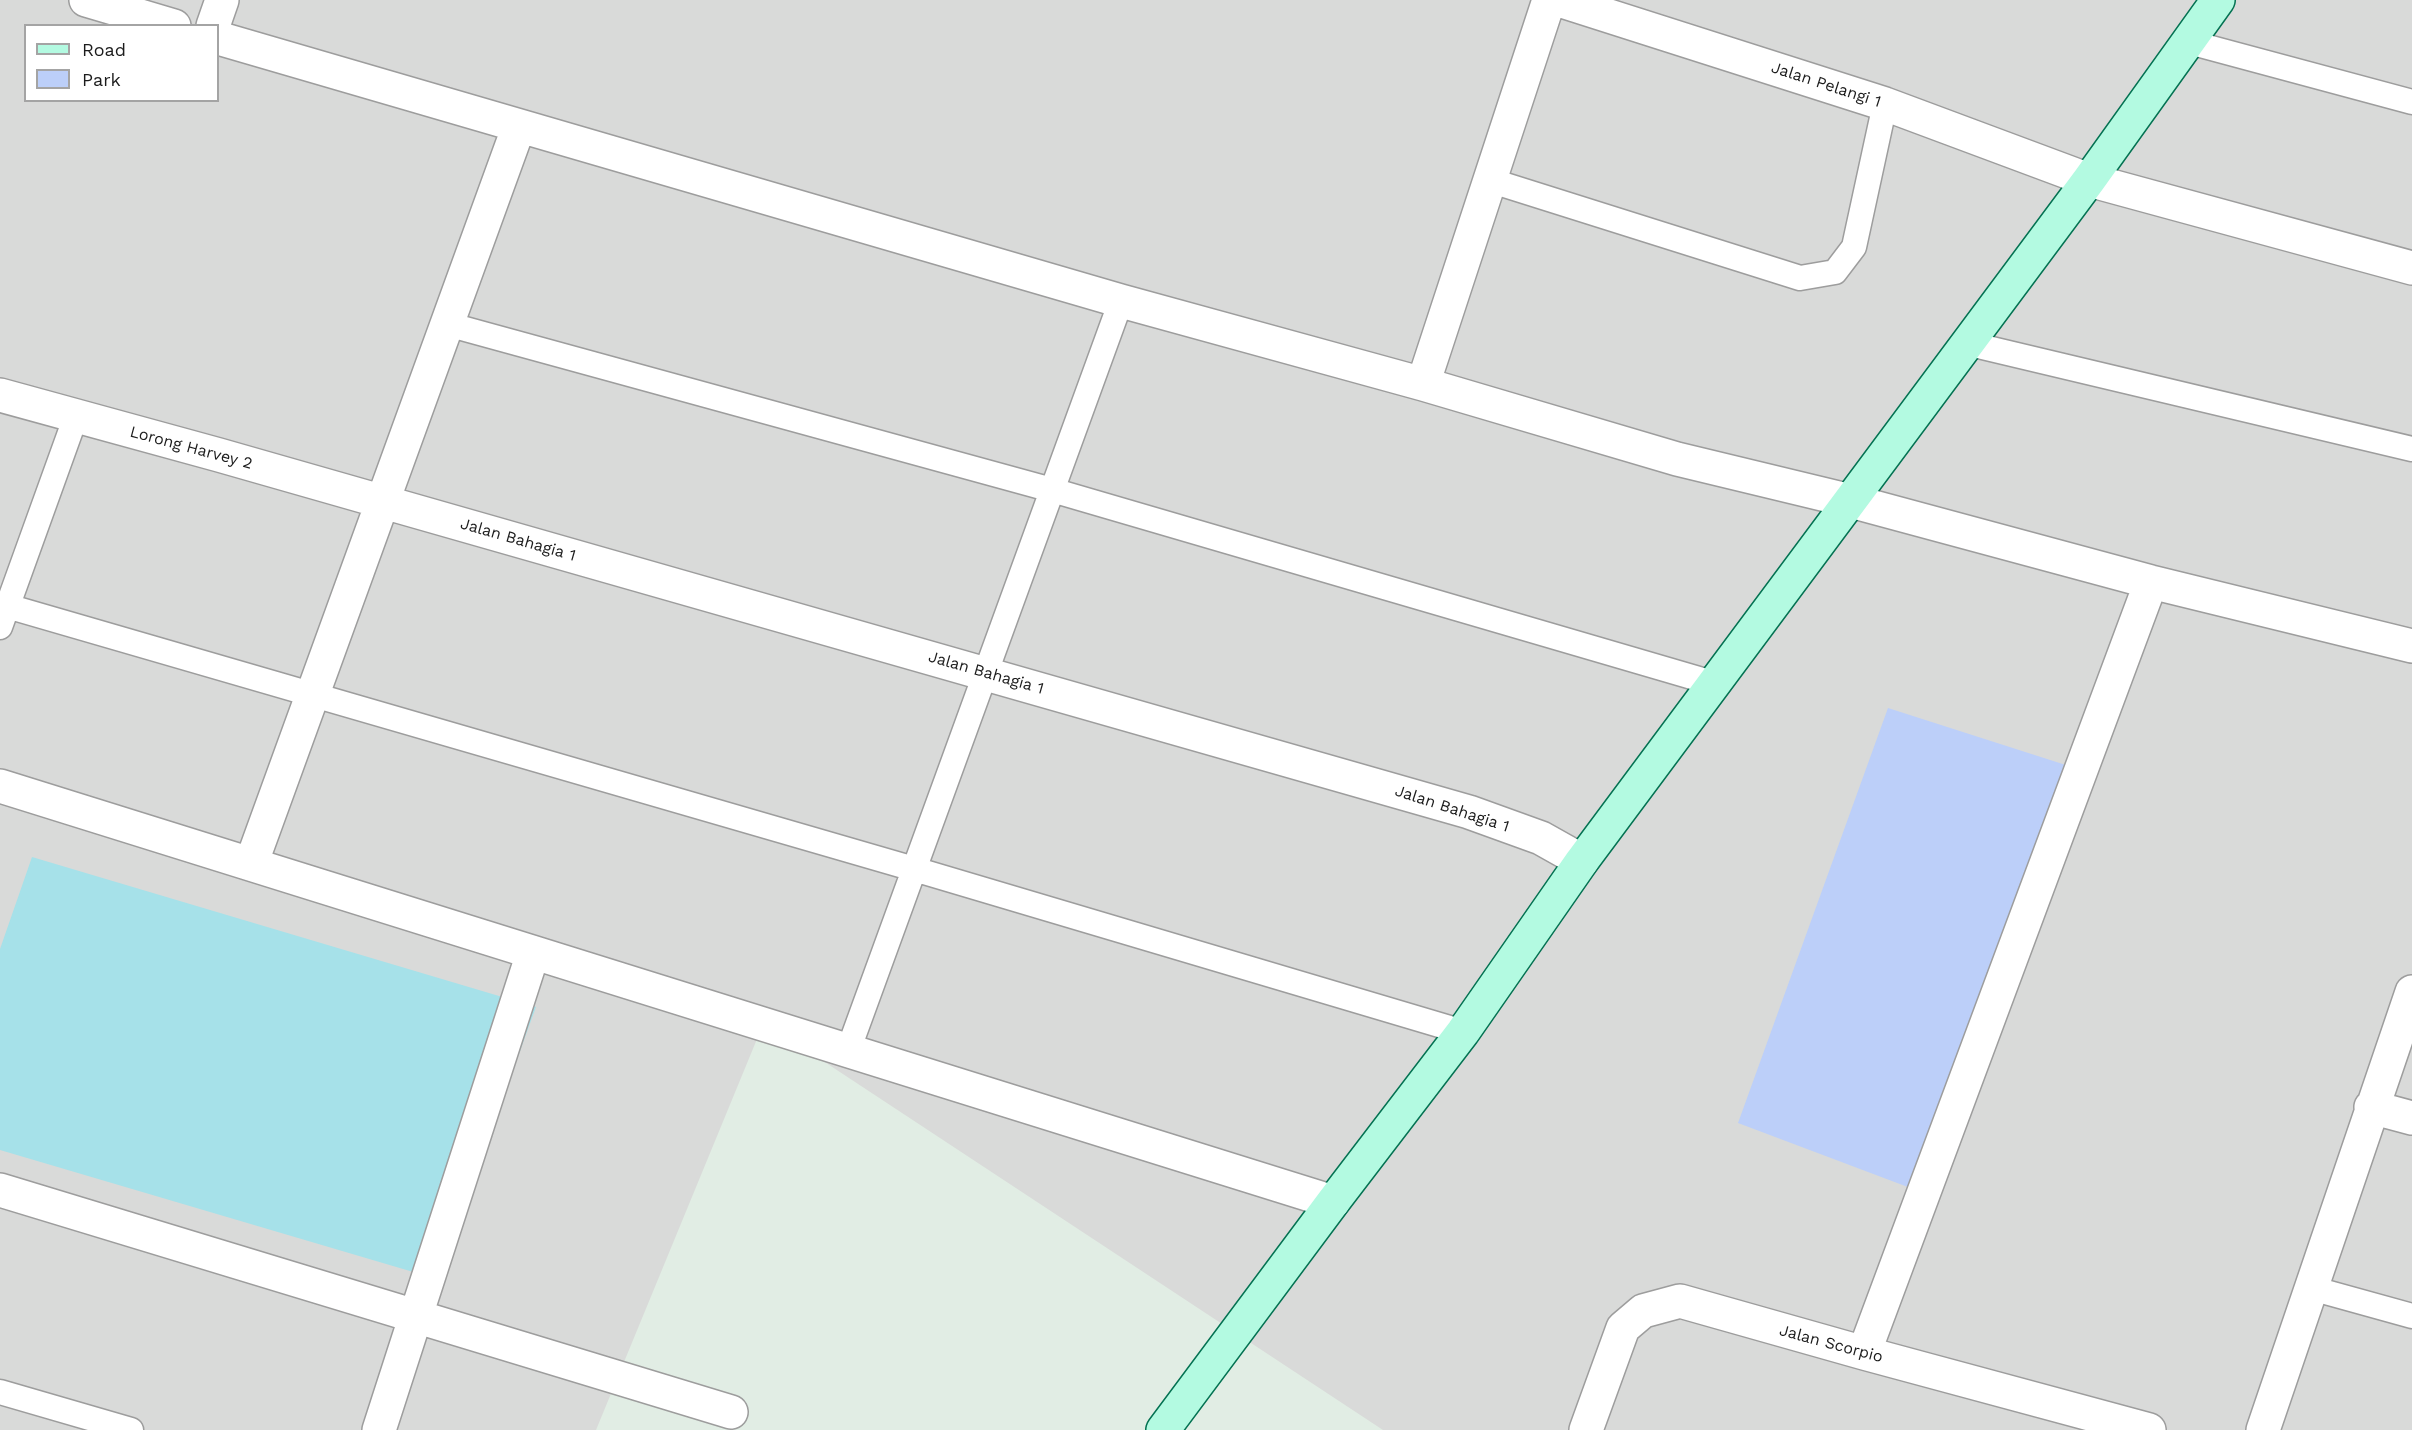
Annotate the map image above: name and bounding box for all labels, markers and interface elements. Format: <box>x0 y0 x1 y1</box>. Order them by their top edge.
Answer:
legend <box>24 24 219 102</box>
text: Road <box>82 39 126 60</box>
street label: Jalan Pelangi 1 <box>1769 58 1883 112</box>
text: Park <box>82 69 121 90</box>
street label: Lorong Harvey 2 <box>128 422 254 474</box>
street label: Jalan Bahagia 1 <box>458 514 578 566</box>
street label: Jalan Bahagia 1 <box>926 647 1046 699</box>
street label: Jalan Bahagia 1 <box>1392 781 1512 837</box>
street label: Jalan Scorpio <box>1777 1321 1885 1367</box>

